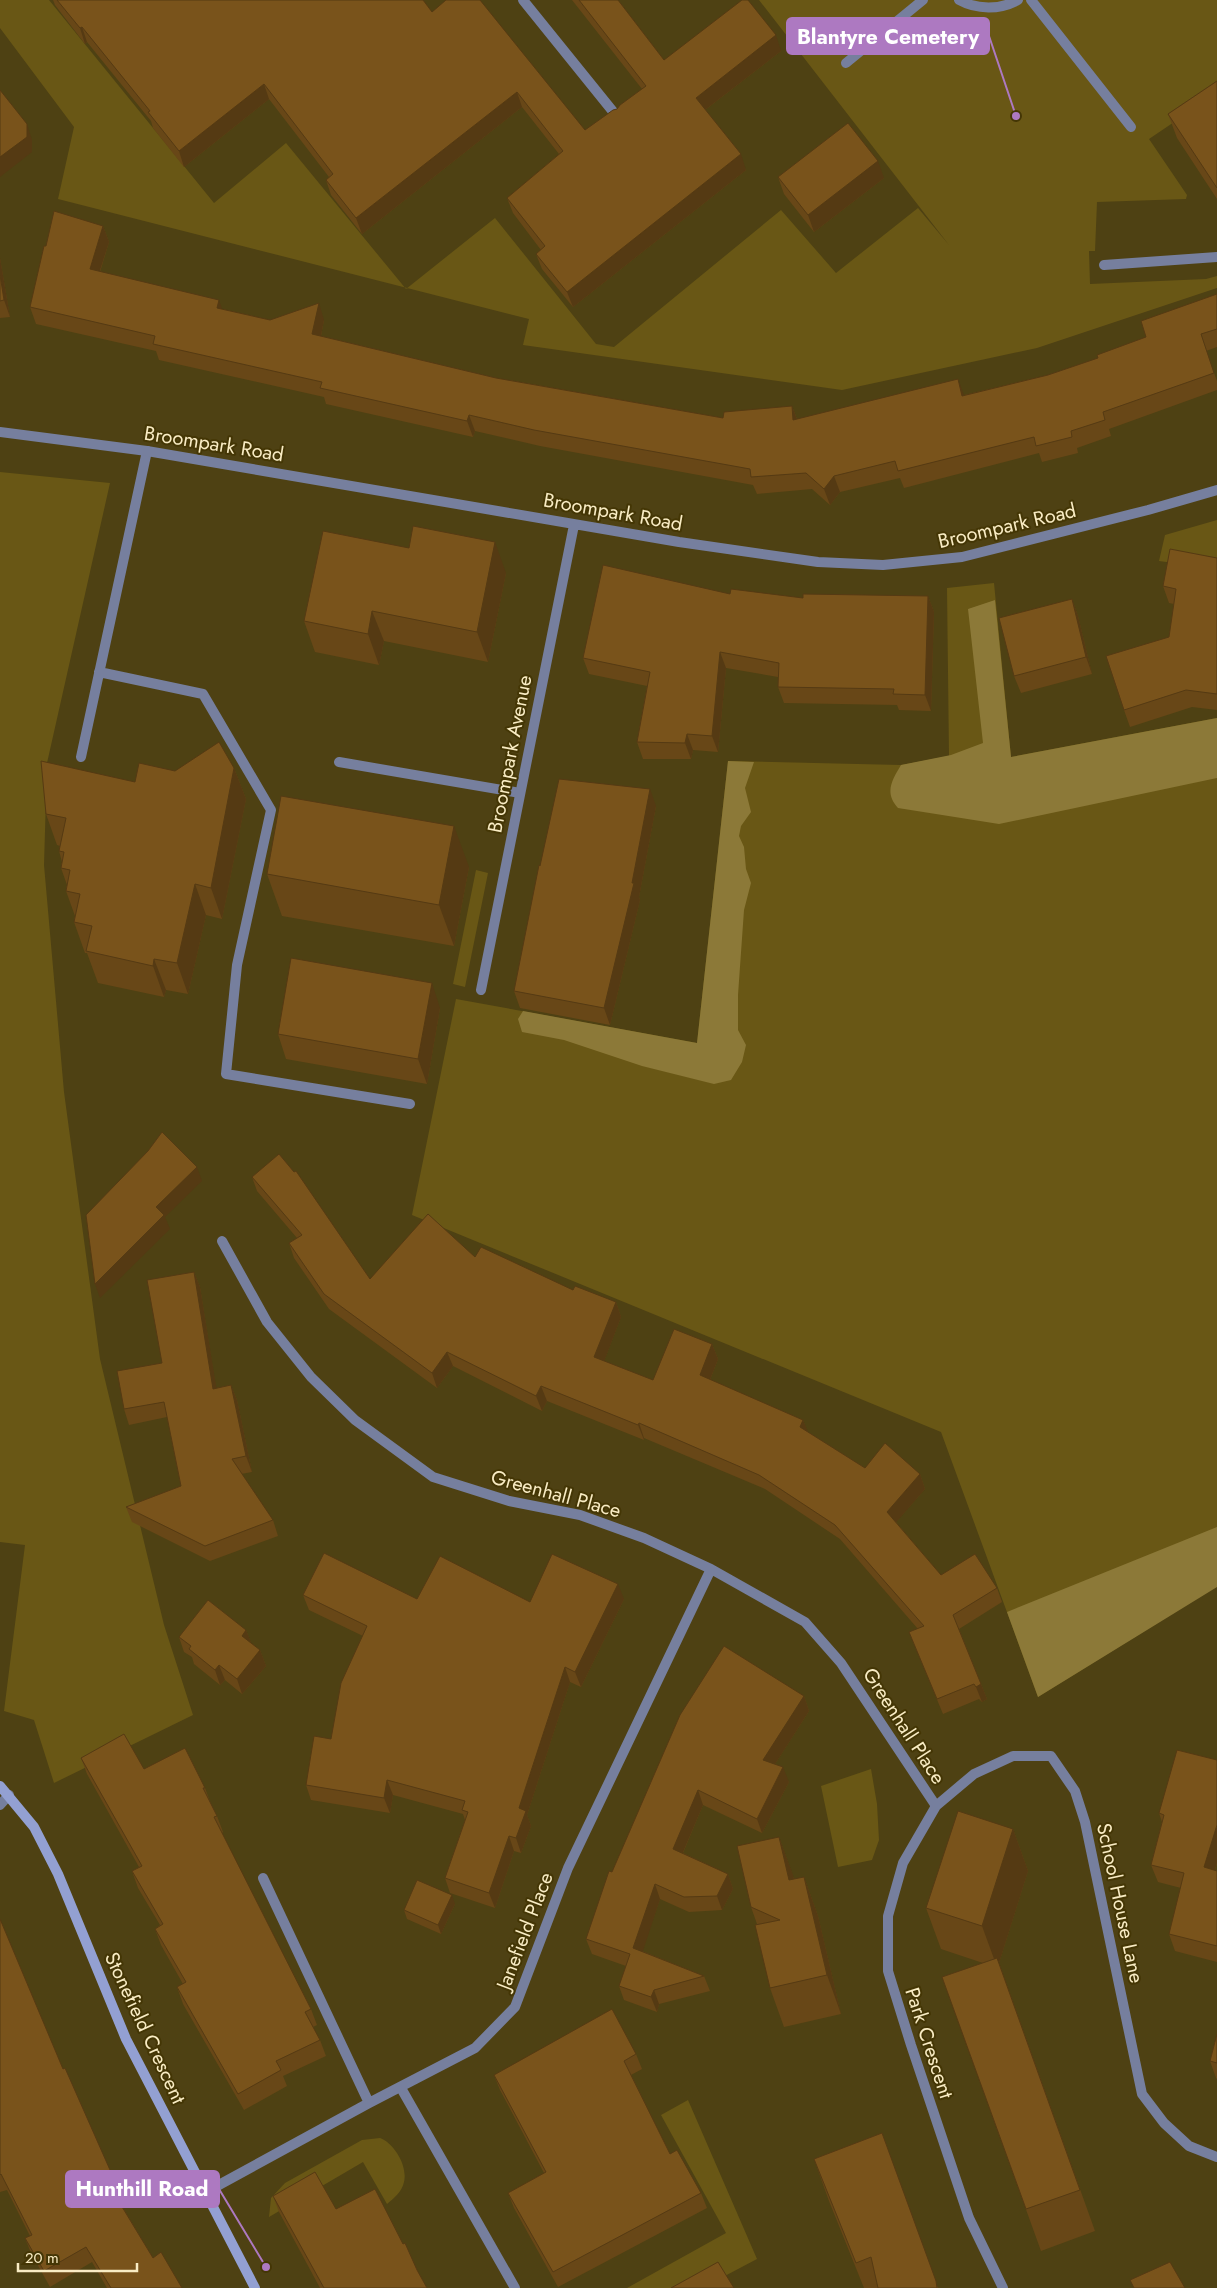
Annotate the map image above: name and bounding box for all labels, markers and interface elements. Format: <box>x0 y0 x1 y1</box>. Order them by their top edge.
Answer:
callout: Blantyre Cemetery <box>787 18 989 54</box>
text: Blantyre Cemetery <box>797 22 980 52</box>
street label: Broompark Road <box>142 419 286 469</box>
street label: Broompark Road <box>541 485 685 539</box>
street label: Broompark Road <box>935 496 1079 556</box>
street label: Broompark Avenue <box>480 673 540 835</box>
street label: Greenhall Place <box>488 1463 624 1525</box>
street label: Greenhall Place <box>855 1662 953 1790</box>
street label: School House Lane <box>1089 1820 1151 1986</box>
street label: Janefield Place <box>488 1868 561 1997</box>
street label: Stonefield Crescent <box>97 1947 193 2109</box>
street label: Park Crescent <box>897 1984 961 2103</box>
callout: Hunthill Road <box>66 2171 219 2207</box>
text: Hunthill Road <box>76 2174 208 2204</box>
scale bar <box>18 2240 136 2272</box>
text: 20 m <box>25 2247 59 2269</box>

